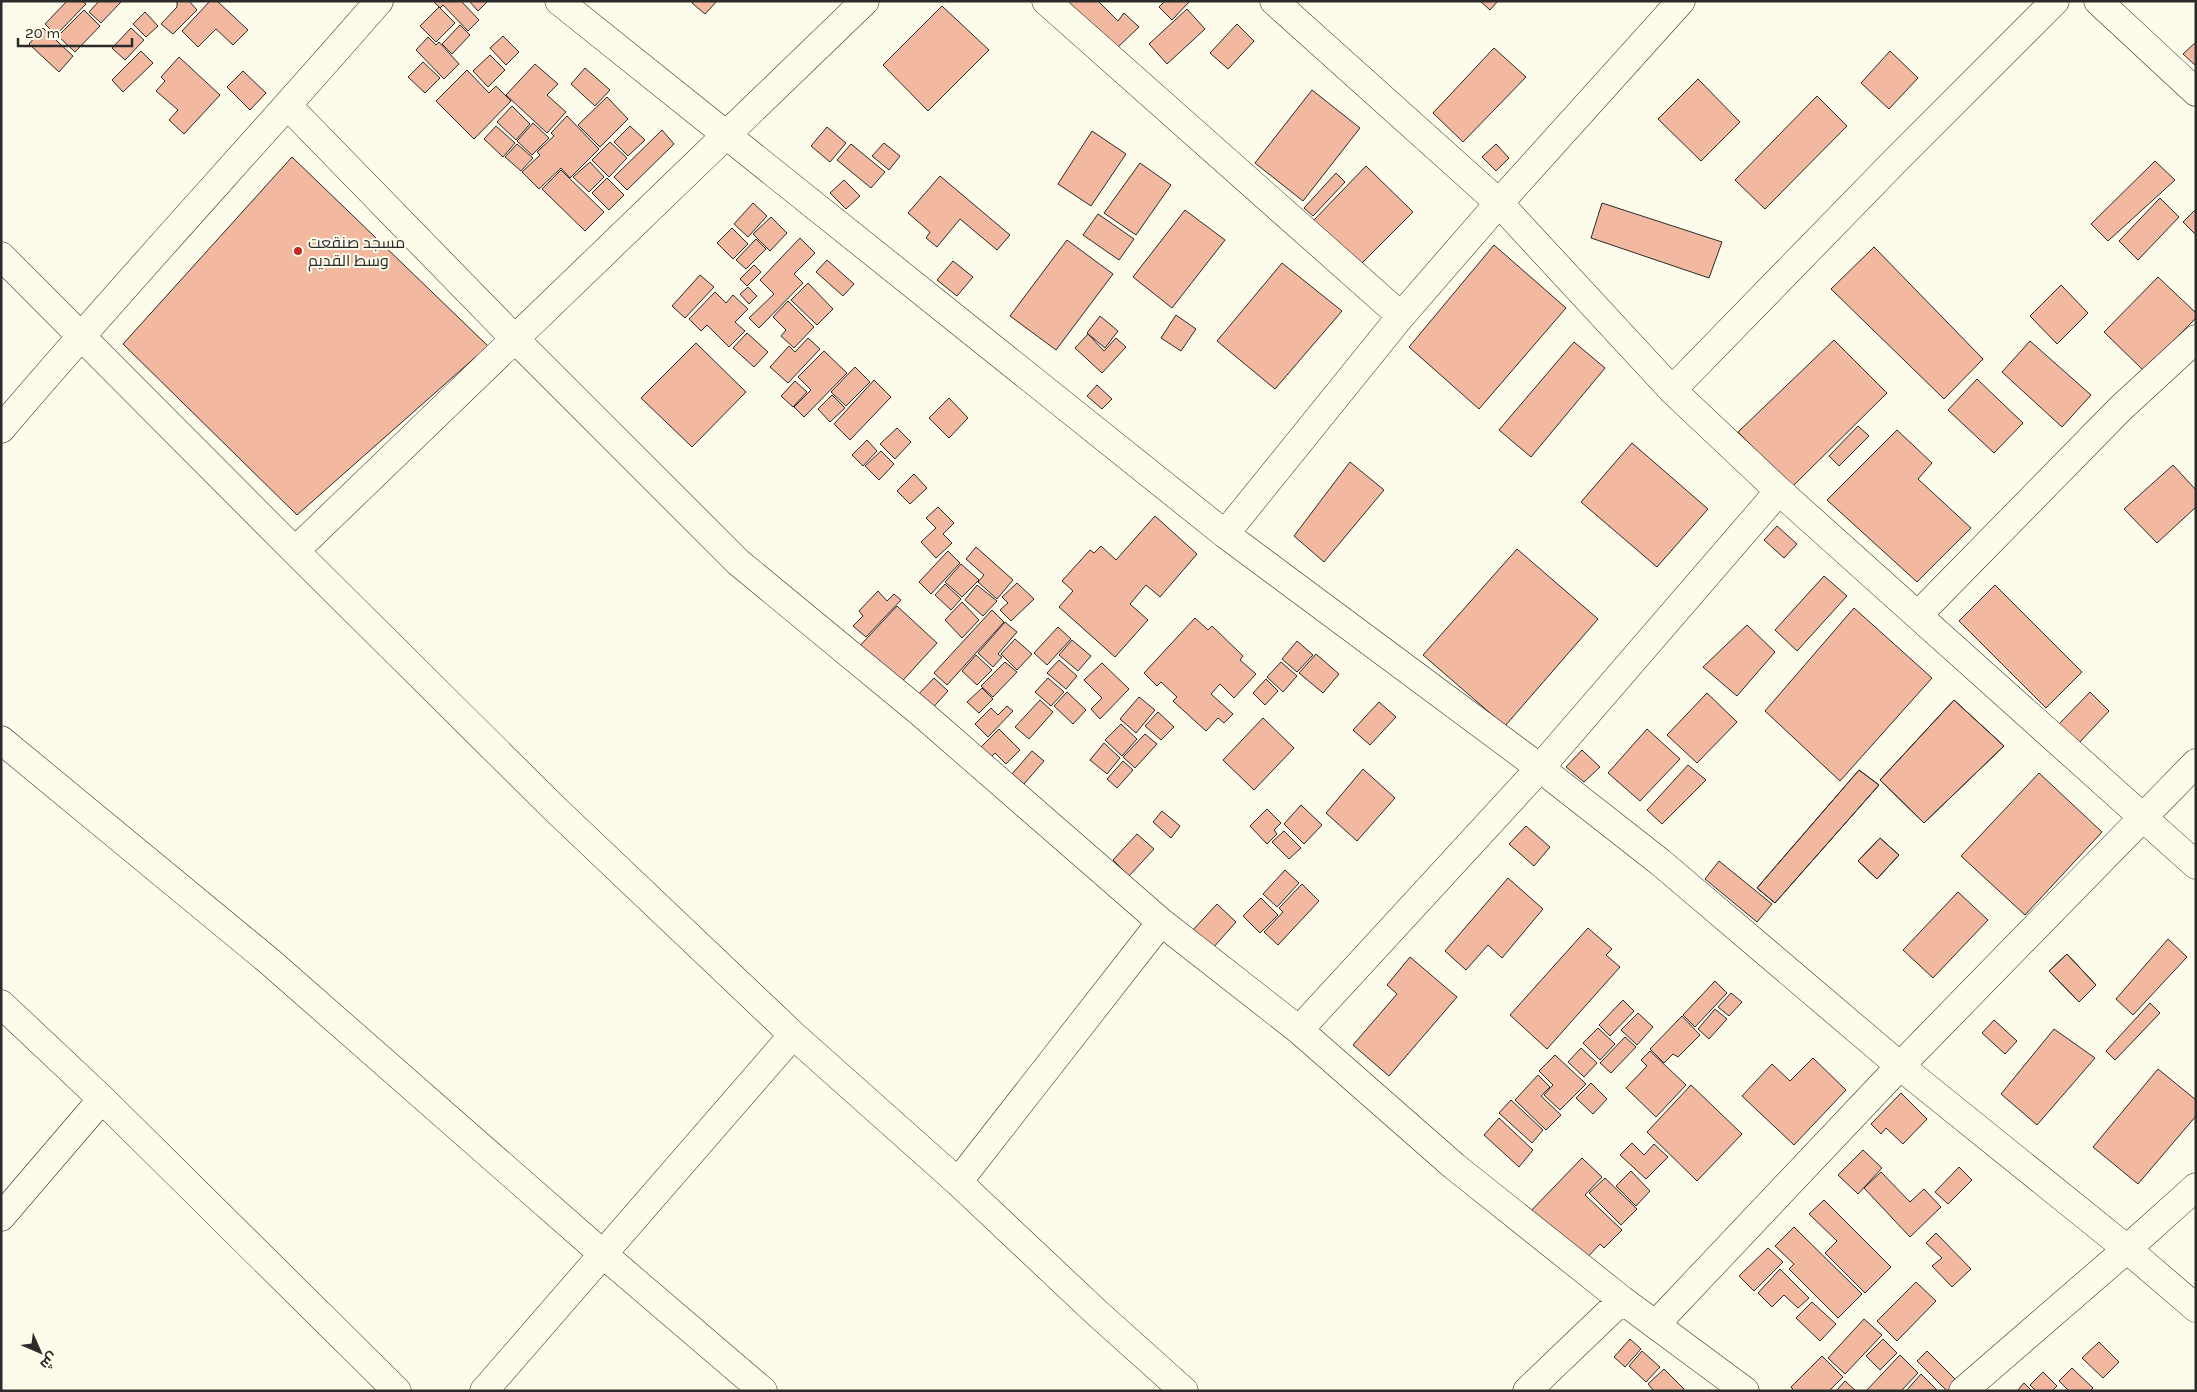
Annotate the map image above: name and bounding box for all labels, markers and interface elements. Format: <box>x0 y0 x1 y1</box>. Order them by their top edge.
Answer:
scale bar <box>18 15 131 47</box>
text: 20 m <box>25 24 60 42</box>
place label: مسجد صنقعت وسط القديم <box>308 233 405 272</box>
marker: مسجد صنقعت وسط القديم <box>292 245 304 257</box>
north arrow <box>15 1327 65 1377</box>
text: ش <box>36 1348 61 1373</box>

